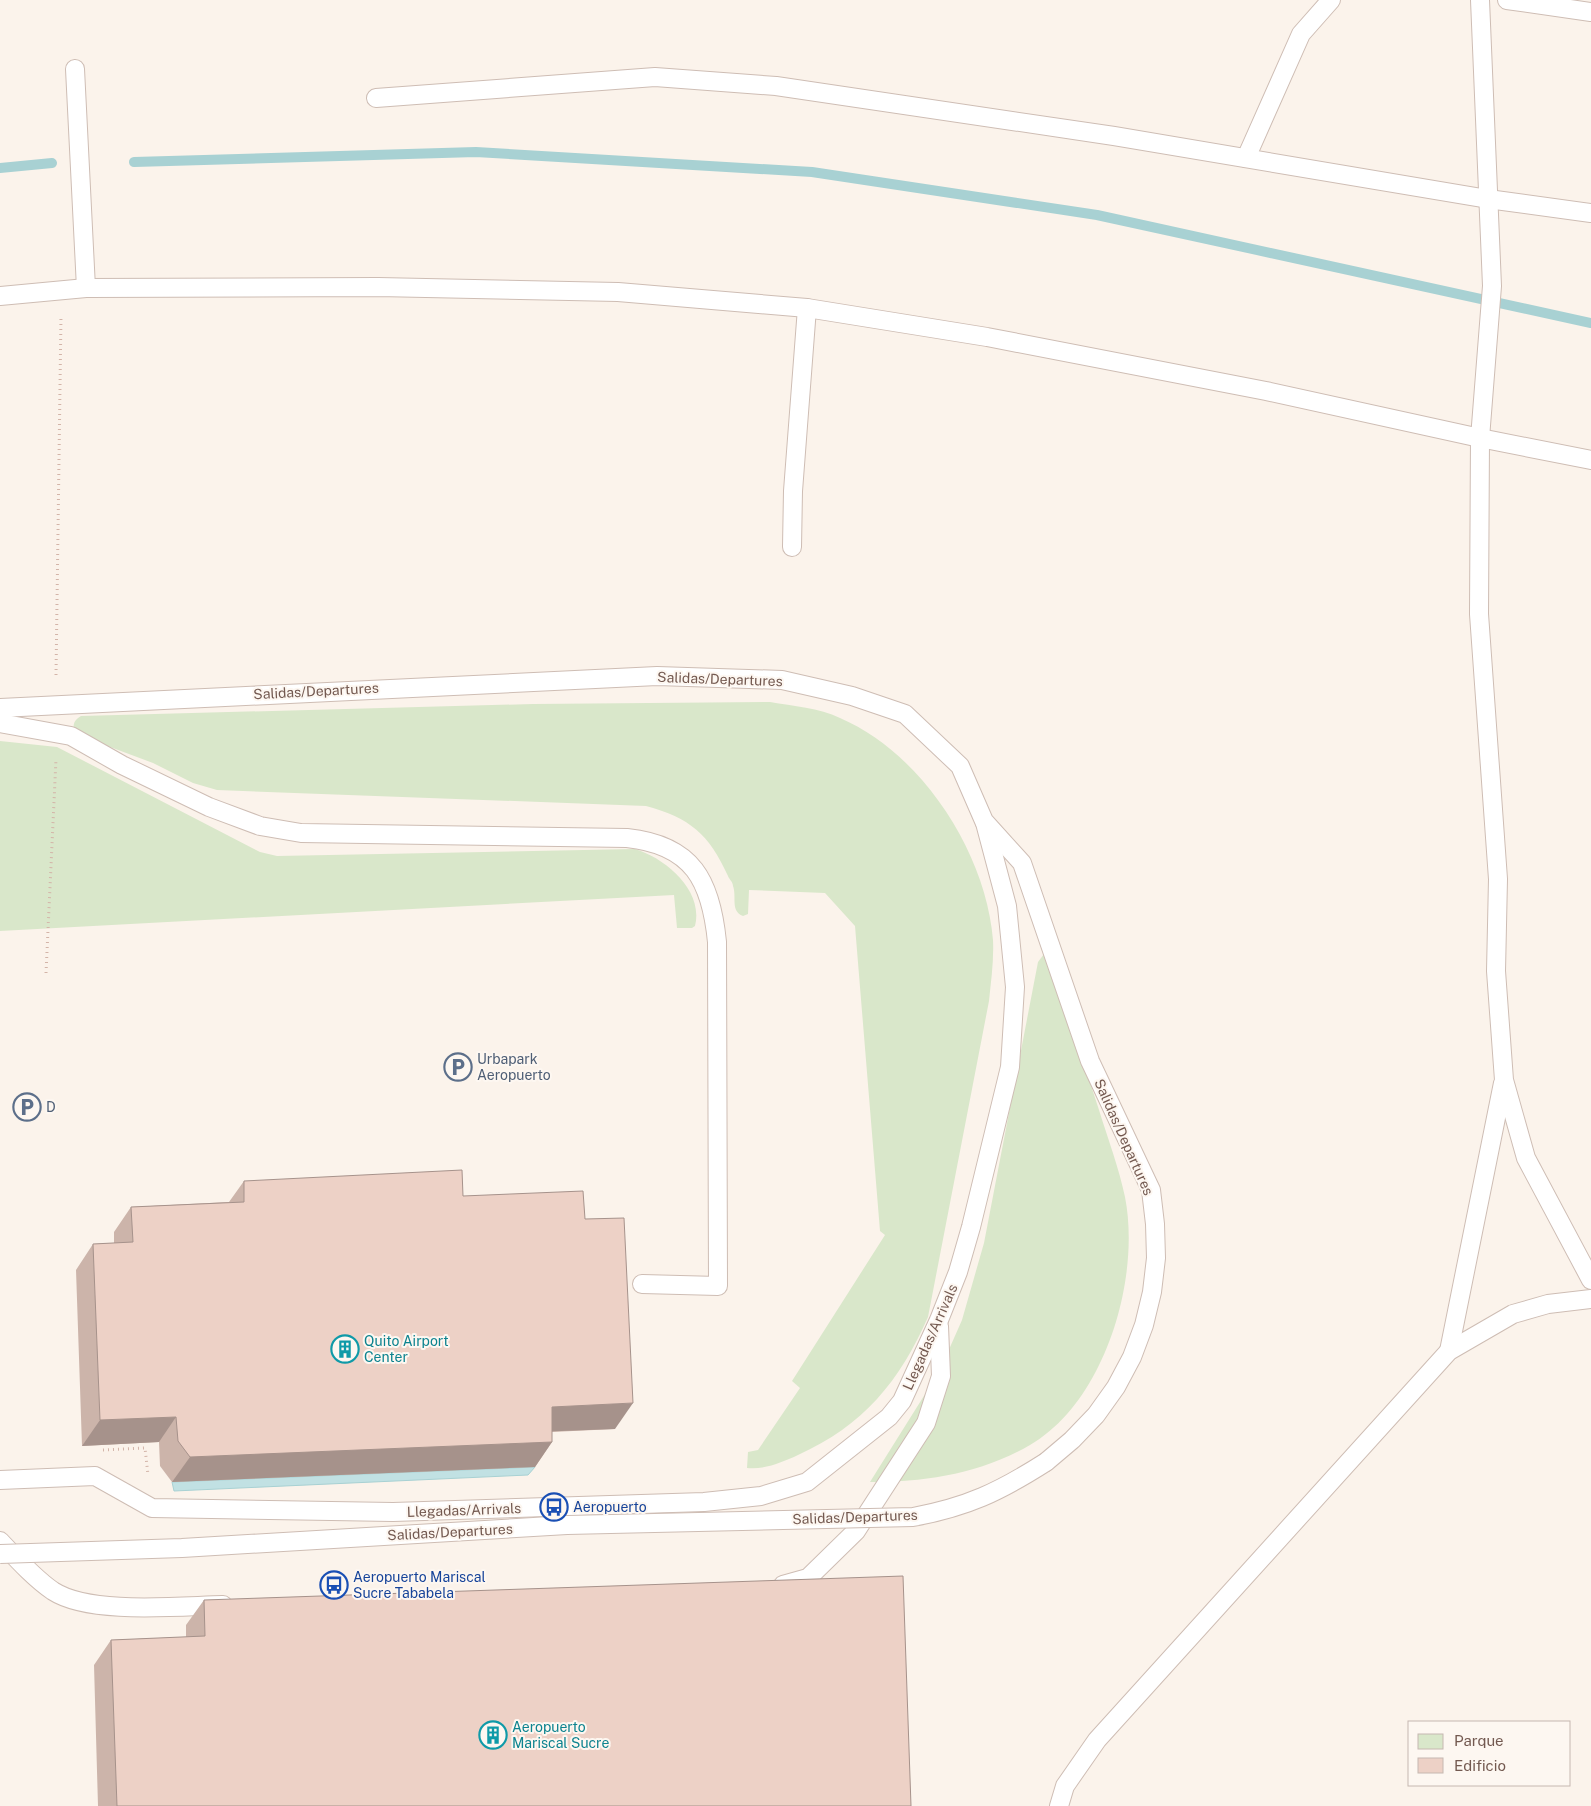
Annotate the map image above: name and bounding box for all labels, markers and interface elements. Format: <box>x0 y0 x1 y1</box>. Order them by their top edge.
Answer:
street label: Salidas/Departures <box>657 669 783 689</box>
street label: Salidas/Departures <box>253 680 379 702</box>
place label: Urbapark Aeropuerto <box>477 1051 551 1083</box>
parking icon: Urbapark Aeropuerto <box>443 1052 473 1082</box>
street label: Salidas/Departures <box>1091 1076 1157 1198</box>
parking icon: D <box>12 1092 42 1122</box>
place label: D <box>46 1099 56 1115</box>
street label: Llegadas/Arrivals <box>899 1282 961 1392</box>
place label: Quito Airport Center <box>364 1333 449 1365</box>
building icon: Quito Airport Center <box>330 1334 360 1364</box>
bus stop icon: Aeropuerto <box>539 1492 569 1522</box>
place label: Aeropuerto <box>573 1499 647 1515</box>
street label: Llegadas/Arrivals <box>407 1500 521 1520</box>
street label: Salidas/Departures <box>792 1507 918 1527</box>
street label: Salidas/Departures <box>387 1521 513 1543</box>
place label: Aeropuerto Mariscal Sucre Tababela <box>353 1569 486 1601</box>
bus stop icon: Aeropuerto Mariscal Sucre Tababela <box>319 1570 349 1600</box>
place label: Aeropuerto Mariscal Sucre <box>512 1719 609 1751</box>
building icon: Aeropuerto Mariscal Sucre <box>478 1720 508 1750</box>
legend <box>1408 1721 1571 1786</box>
text: Parque <box>1454 1732 1504 1749</box>
text: Edificio <box>1454 1757 1506 1774</box>

